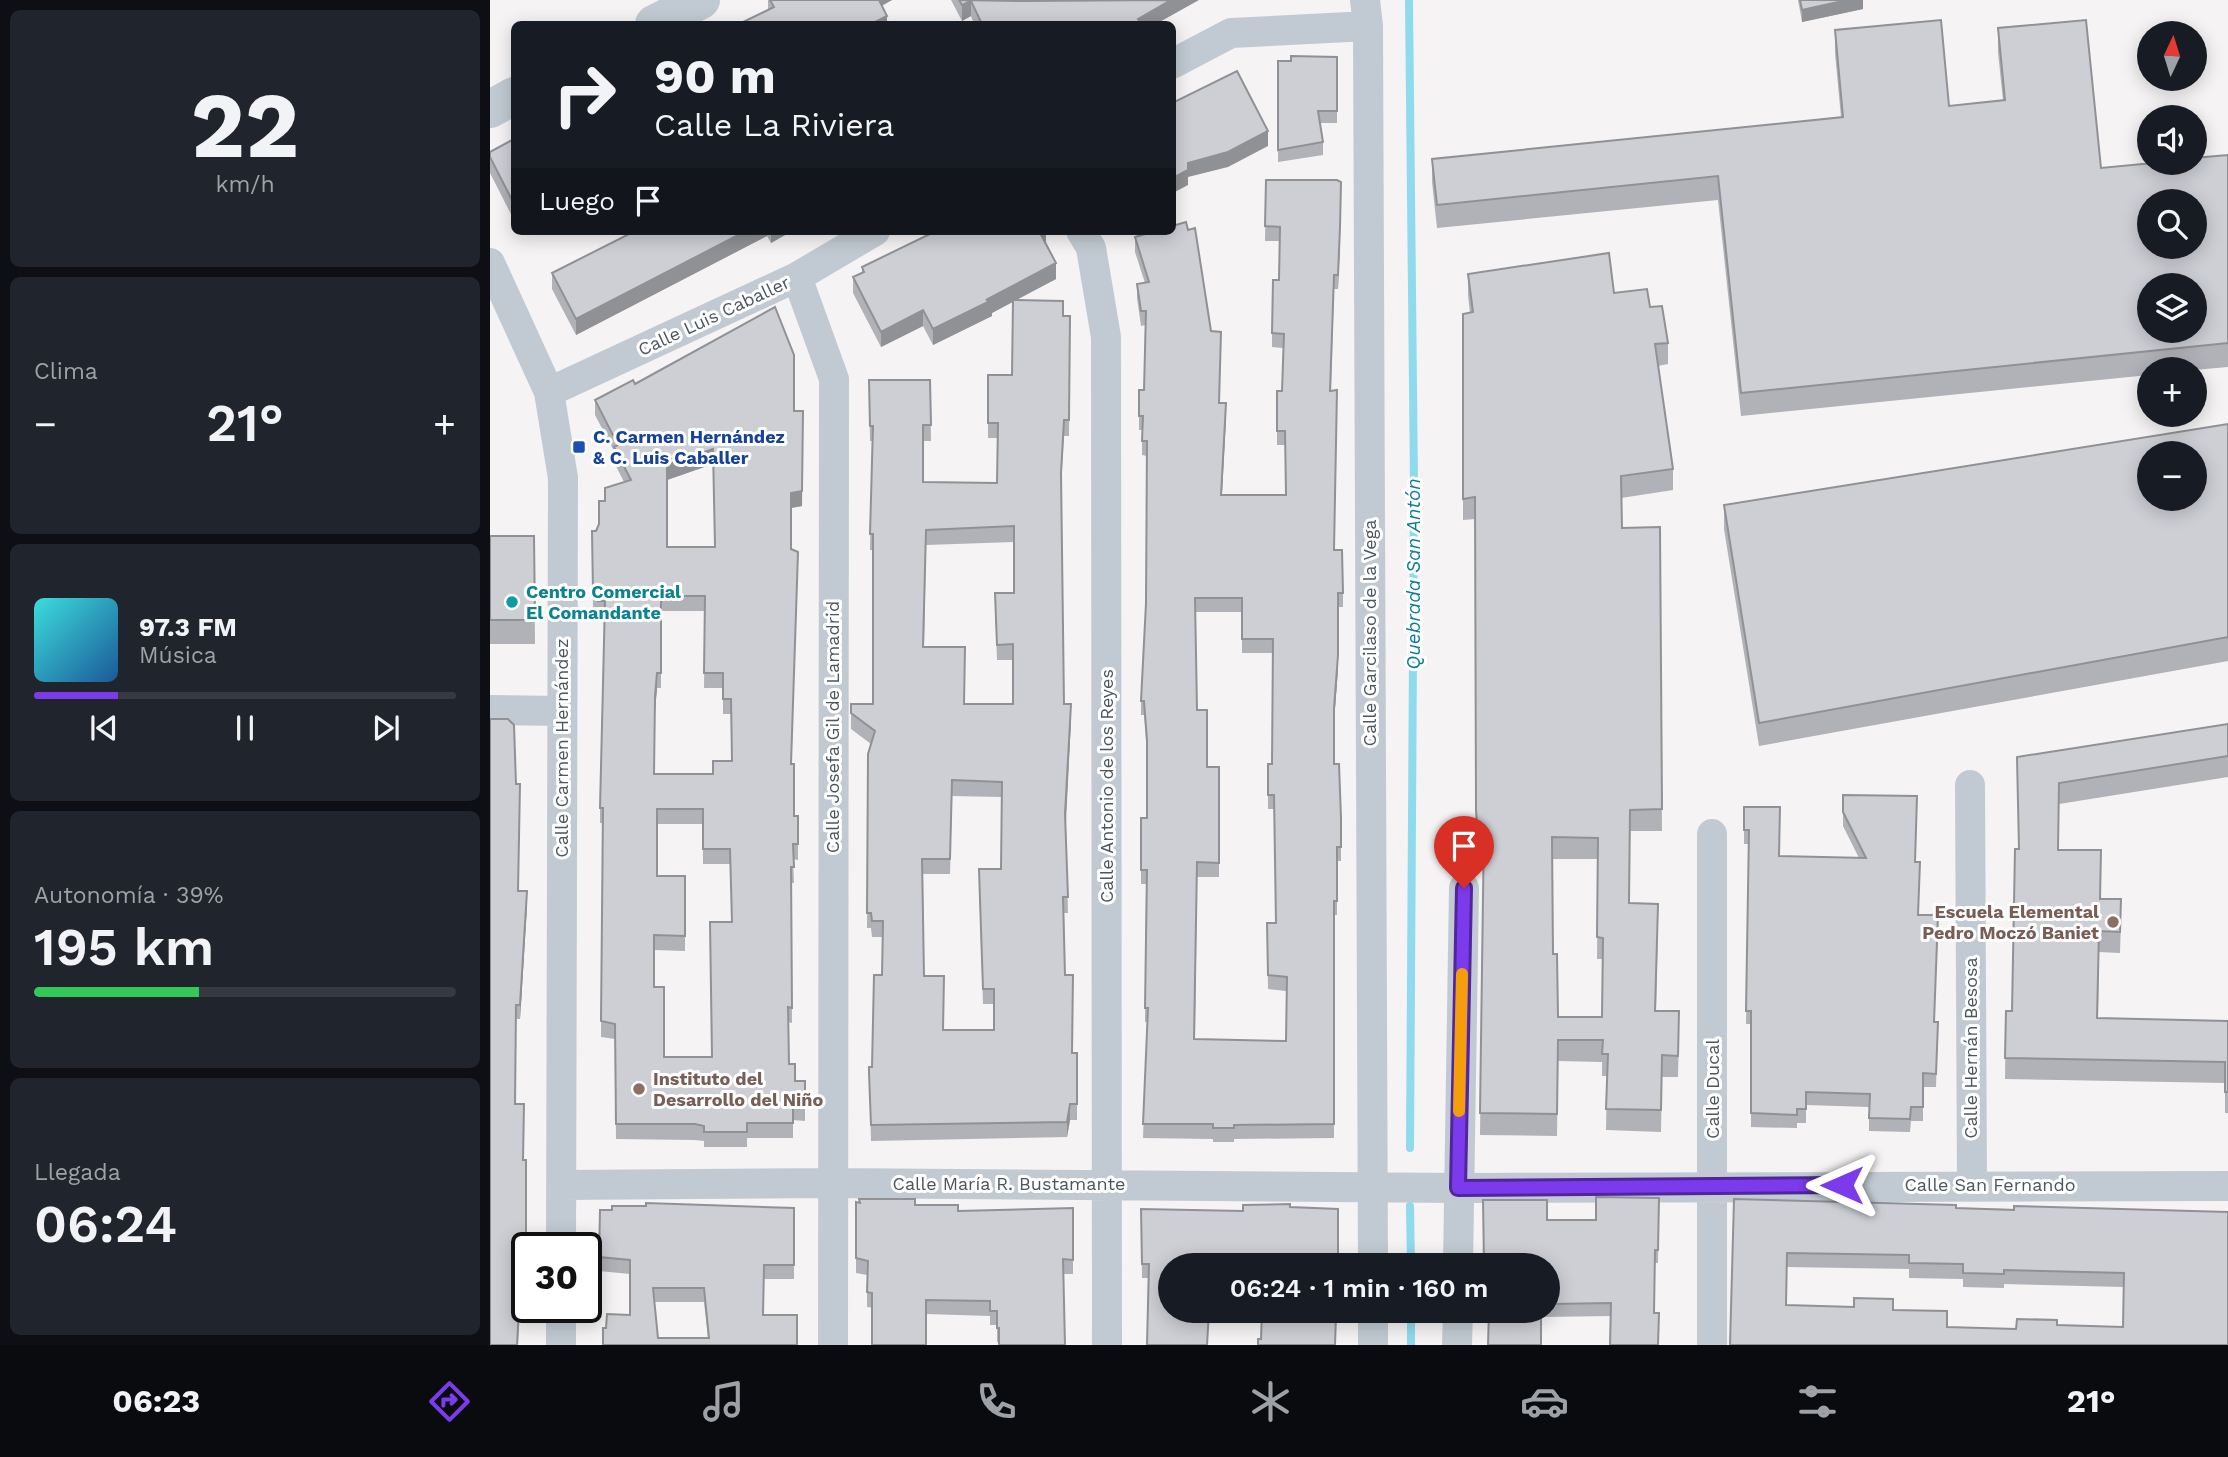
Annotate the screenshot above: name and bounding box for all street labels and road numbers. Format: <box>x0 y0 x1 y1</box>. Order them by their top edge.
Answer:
street label: Calle Luis Caballer <box>635 271 793 360</box>
street label: Calle Garcilaso de la Vega <box>1359 520 1380 746</box>
street label: Calle Josefa Gil de Lamadrid <box>822 601 843 853</box>
street label: Calle Carmen Hernández <box>551 638 572 858</box>
street label: Calle Antonio de los Reyes <box>1096 669 1117 903</box>
street label: Calle Hernán Besosa <box>1960 957 1981 1139</box>
street label: Calle Ducal <box>1702 1039 1723 1139</box>
street label: Calle María R. Bustamante <box>893 1173 1125 1194</box>
street label: Calle San Fernando <box>1904 1174 2076 1195</box>

